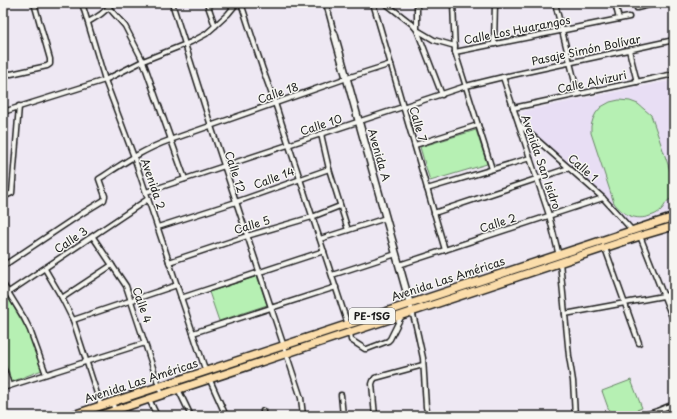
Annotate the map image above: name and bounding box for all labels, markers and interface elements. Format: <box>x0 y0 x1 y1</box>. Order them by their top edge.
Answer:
street label: Calle Los Huarangos <box>462 11 572 48</box>
street label: Pasaje Simón Bolívar <box>530 30 642 69</box>
street label: Calle Alvizuri <box>556 66 628 97</box>
street label: Calle 18 <box>255 78 301 107</box>
street label: Calle 7 <box>405 104 432 144</box>
street label: Calle 10 <box>298 110 344 139</box>
street label: Avenida San Isidro <box>517 112 566 211</box>
street label: Avenida A <box>364 126 395 184</box>
street label: Calle 12 <box>221 149 250 195</box>
street label: Calle 1 <box>565 150 602 186</box>
street label: Avenida 2 <box>137 156 170 212</box>
street label: Calle 14 <box>251 162 297 193</box>
street label: Calle 2 <box>477 209 519 236</box>
street label: Calle 5 <box>232 211 272 238</box>
street label: Calle 3 <box>51 222 91 257</box>
street label: Avenida Las Américas <box>389 252 507 305</box>
street label: Calle 4 <box>128 284 157 325</box>
road number: PE-1SG <box>349 308 395 324</box>
street label: Avenida Las Américas <box>82 354 200 407</box>

